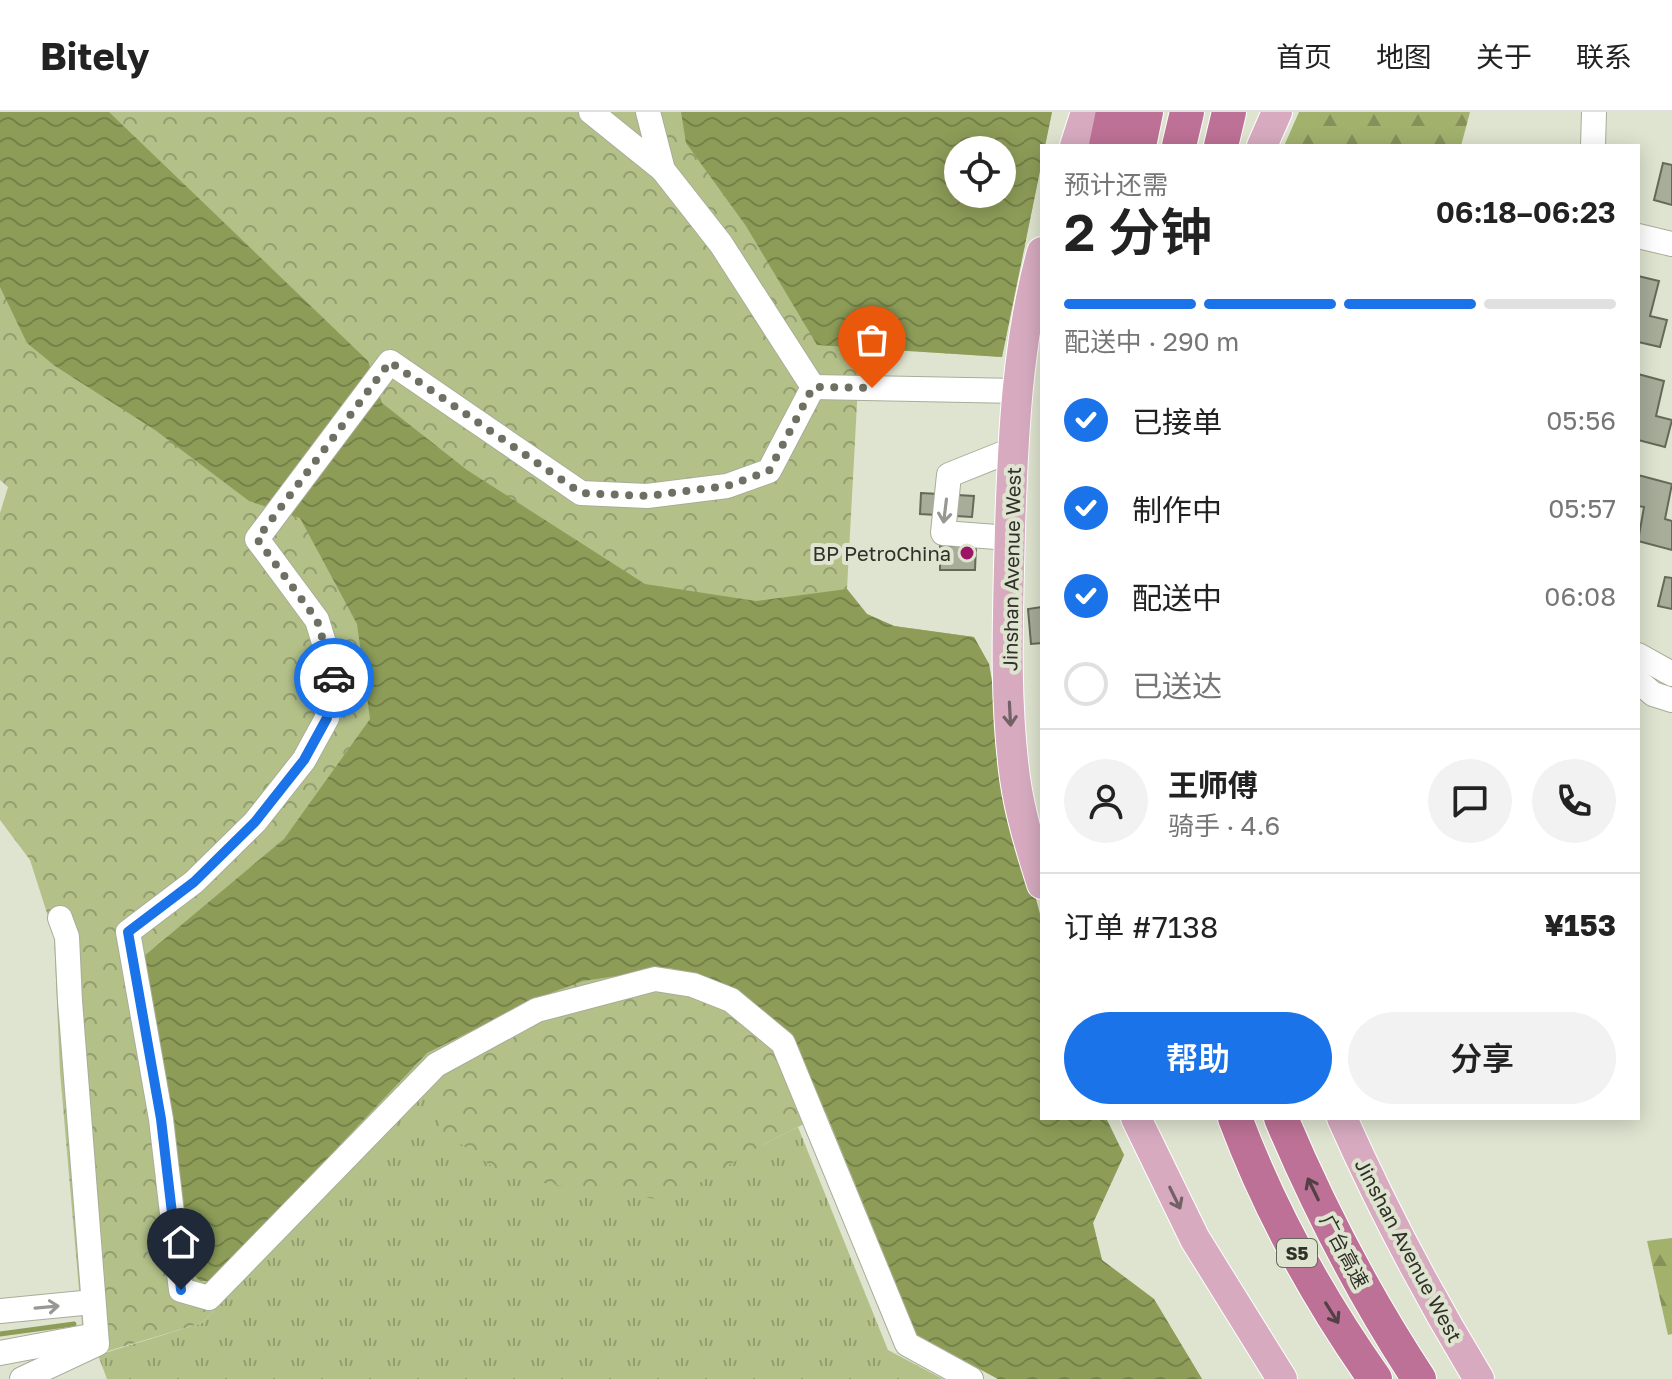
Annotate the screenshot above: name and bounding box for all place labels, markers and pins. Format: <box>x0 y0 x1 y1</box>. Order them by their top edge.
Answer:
pin <box>838 306 906 388</box>
place label: BP PetroChina <box>813 541 951 565</box>
marker: BP PetroChina <box>958 544 976 562</box>
pin <box>147 1208 215 1290</box>

